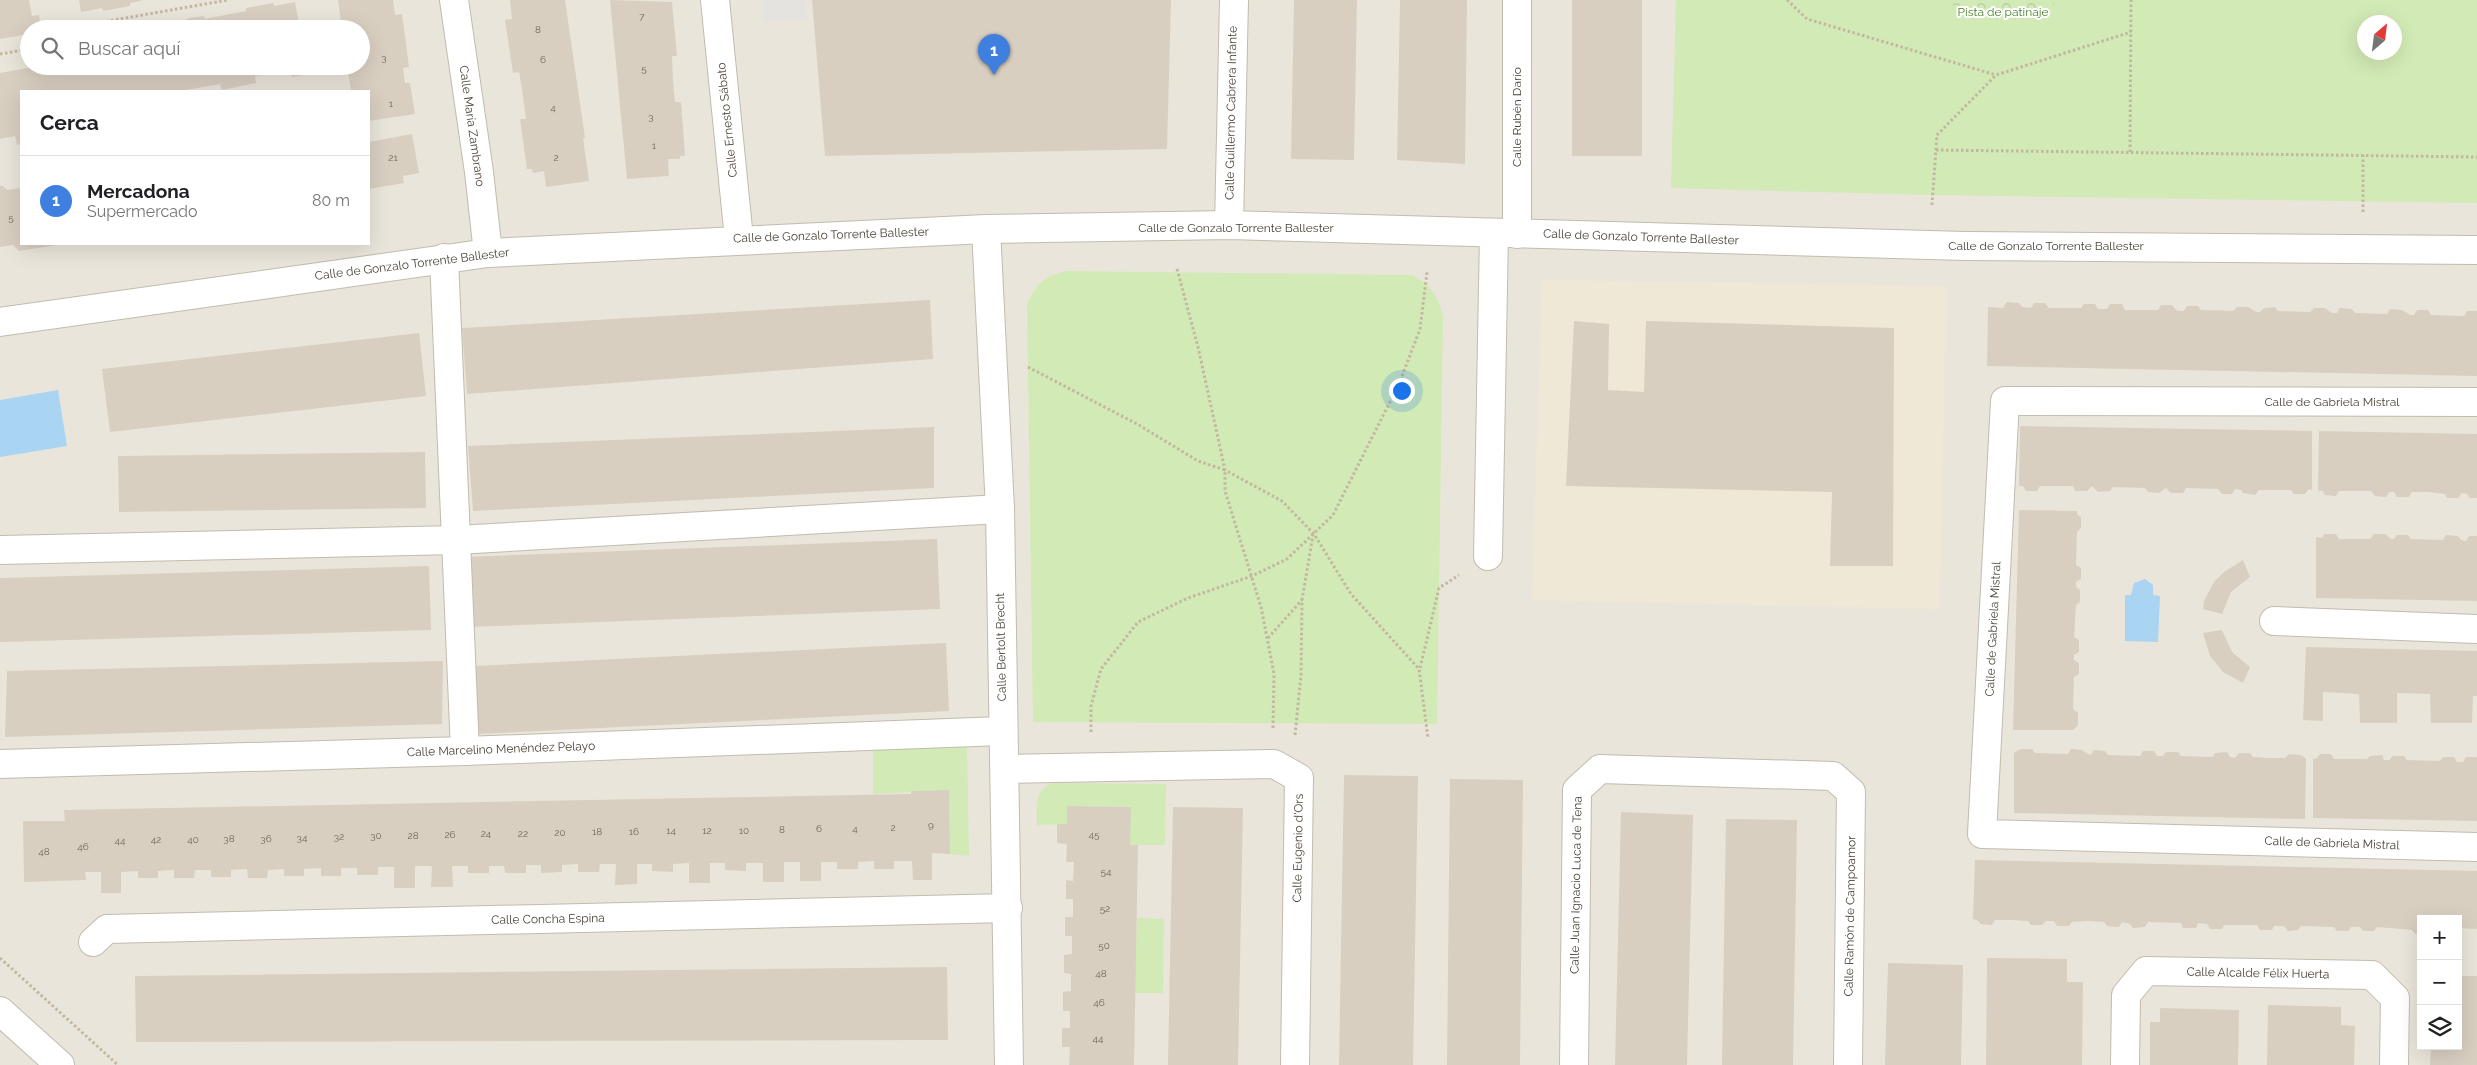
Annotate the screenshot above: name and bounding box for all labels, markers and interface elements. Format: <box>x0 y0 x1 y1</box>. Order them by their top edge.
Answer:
park label: Pista de patinaje <box>1958 5 2048 19</box>
house number: 7 <box>639 11 645 22</box>
north arrow <box>2357 15 2402 60</box>
search box <box>20 20 370 75</box>
house number: 8 <box>535 24 541 35</box>
street label: Calle Guillermo Cabrera Infante <box>1222 26 1240 200</box>
icon: search <box>38 34 66 62</box>
pin: 1 <box>978 34 1010 75</box>
text: Buscar aquí <box>78 37 180 59</box>
house number: 3 <box>381 52 387 63</box>
house number: 6 <box>540 54 546 65</box>
street label: Calle Ernesto Sábato <box>714 62 740 178</box>
house number: 5 <box>641 63 647 74</box>
street label: Calle María Zambrano <box>457 65 487 187</box>
street label: Calle Rubén Darío <box>1510 67 1524 167</box>
house number: 1 <box>389 98 394 109</box>
house number: 4 <box>550 102 556 113</box>
text: Cerca <box>40 110 99 135</box>
house number: 3 <box>648 111 654 122</box>
house number: 1 <box>652 140 657 151</box>
house number: 21 <box>388 152 398 163</box>
house number: 2 <box>553 152 559 163</box>
text: Mercadona <box>87 180 190 202</box>
text: 1 <box>52 191 60 210</box>
text: 80 m <box>312 191 350 210</box>
text: Supermercado <box>87 202 198 221</box>
house number: 5 <box>8 212 14 223</box>
street label: Calle de Gonzalo Torrente Ballester <box>1138 221 1335 235</box>
street label: Calle de Gonzalo Torrente Ballester <box>733 225 930 245</box>
street label: Calle de Gonzalo Torrente Ballester <box>1543 227 1740 247</box>
street label: Calle de Gonzalo Torrente Ballester <box>1948 239 2145 253</box>
street label: Calle de Gonzalo Torrente Ballester <box>314 245 511 283</box>
your location <box>1389 378 1415 404</box>
street label: Calle de Gabriela Mistral <box>2264 395 2400 409</box>
street label: Calle de Gabriela Mistral <box>1982 560 2004 697</box>
street label: Calle Bertolt Brecht <box>993 593 1009 701</box>
street label: Calle Marcelino Menéndez Pelayo <box>407 739 595 759</box>
street label: Calle Eugenio d'Ors <box>1290 793 1306 903</box>
street label: Calle Juan Ignacio Luca de Tena <box>1567 796 1585 974</box>
house number: 9 <box>928 819 934 830</box>
house number: 2 <box>890 822 896 833</box>
house number: 6 <box>816 823 822 834</box>
house number: 4 <box>852 823 858 834</box>
house number: 8 <box>779 824 785 835</box>
house number: 14 <box>666 825 676 836</box>
house number: 12 <box>702 825 712 836</box>
house number: 10 <box>739 825 749 836</box>
house number: 18 <box>592 826 602 837</box>
house number: 16 <box>629 826 639 837</box>
house number: 20 <box>554 827 566 838</box>
house number: 24 <box>481 828 492 839</box>
house number: 22 <box>518 828 528 839</box>
house number: 26 <box>444 829 456 840</box>
house number: 45 <box>1089 829 1100 840</box>
house number: 30 <box>370 830 382 841</box>
house number: 28 <box>407 830 419 841</box>
house number: 32 <box>334 831 344 842</box>
house number: 34 <box>297 832 308 843</box>
house number: 38 <box>223 833 235 844</box>
house number: 36 <box>260 833 272 844</box>
house number: 42 <box>151 834 161 845</box>
house number: 40 <box>187 834 199 845</box>
street label: Calle de Gabriela Mistral <box>2264 834 2401 852</box>
house number: 44 <box>115 835 126 846</box>
street label: Calle Ramón de Campoamor <box>1842 835 1858 996</box>
house number: 46 <box>77 841 89 852</box>
house number: 48 <box>38 846 50 857</box>
house number: 54 <box>1101 866 1112 877</box>
house number: 52 <box>1100 903 1110 914</box>
street label: Calle Concha Espina <box>491 911 605 927</box>
map controls <box>2417 915 2462 1050</box>
button: + <box>2417 915 2462 960</box>
house number: 50 <box>1098 940 1110 951</box>
button: − <box>2417 960 2462 1005</box>
street label: Calle Alcalde Félix Huerta <box>2186 965 2330 981</box>
house number: 48 <box>1095 968 1107 979</box>
house number: 46 <box>1093 997 1105 1008</box>
button: layers <box>2417 1005 2462 1050</box>
house number: 44 <box>1093 1033 1104 1044</box>

